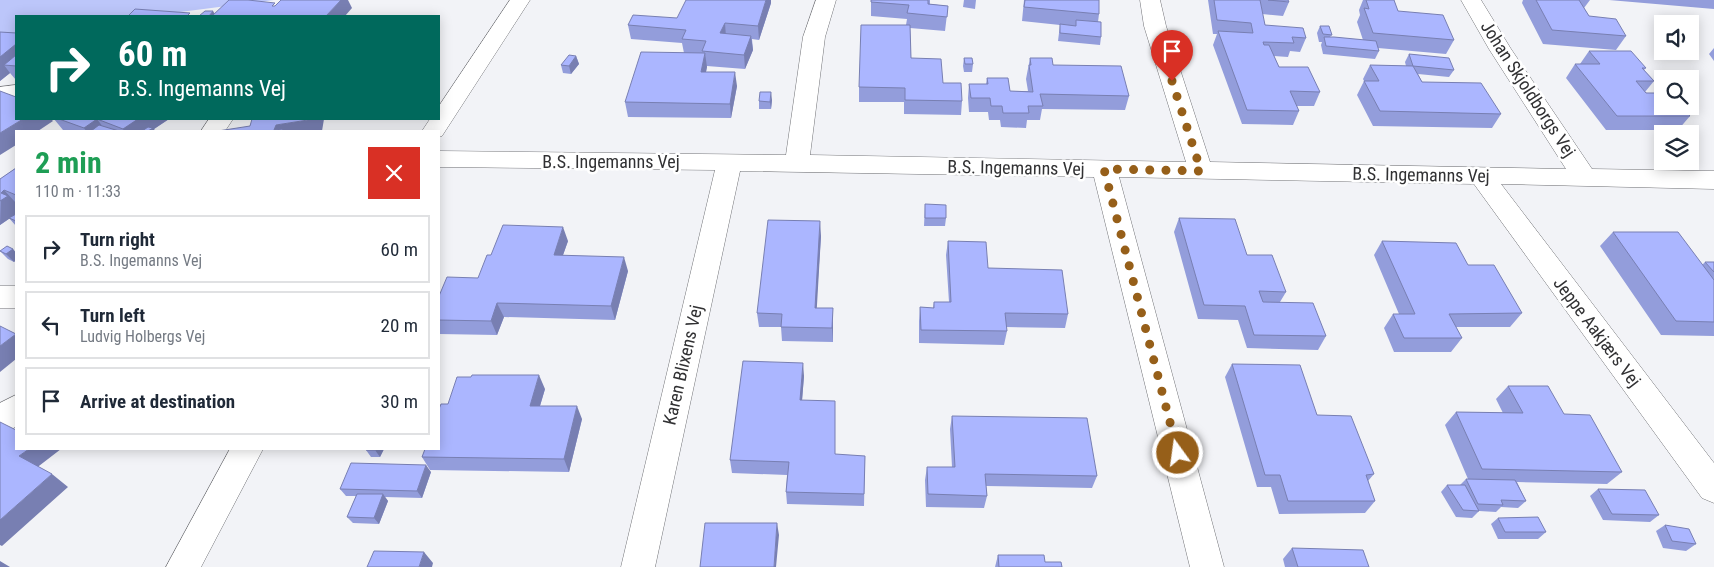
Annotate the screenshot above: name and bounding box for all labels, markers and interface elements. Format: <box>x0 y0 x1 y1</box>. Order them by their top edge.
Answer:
map controls <box>1654 15 1699 170</box>
button: sound <box>1654 15 1699 60</box>
street label: Johan Skjoldborgs Vej <box>1477 17 1580 161</box>
pin <box>1151 30 1193 81</box>
text: 60 m <box>118 34 187 75</box>
icon: right <box>35 35 100 100</box>
icon: arrive <box>1158 37 1186 65</box>
button: search <box>1654 70 1699 115</box>
text: B.S. Ingemanns Vej <box>118 76 286 101</box>
button: layers <box>1654 125 1699 170</box>
text: 2 min <box>35 145 102 180</box>
button: close <box>368 147 420 199</box>
street label: B.S. Ingemanns Vej <box>542 151 680 172</box>
street label: B.S. Ingemanns Vej <box>947 156 1085 179</box>
street label: B.S. Ingemanns Vej <box>1352 163 1490 186</box>
text: 110 m · 11:33 <box>35 182 121 201</box>
text: Turn right <box>80 228 155 251</box>
icon: right <box>37 235 65 263</box>
text: 60 m <box>381 238 418 261</box>
text: B.S. Ingemanns Vej <box>80 251 202 270</box>
street label: Jeppe Aakjærs Vej <box>1549 273 1645 391</box>
street label: Karen Blixens Vej <box>659 303 707 427</box>
text: Turn left <box>80 304 145 327</box>
icon: left <box>37 311 65 339</box>
text: 20 m <box>381 314 418 337</box>
text: Ludvig Holbergs Vej <box>80 327 205 346</box>
icon: arrive <box>37 387 65 415</box>
text: Arrive at destination <box>80 390 235 413</box>
text: 30 m <box>381 390 418 413</box>
position arrow <box>1151 426 1203 478</box>

